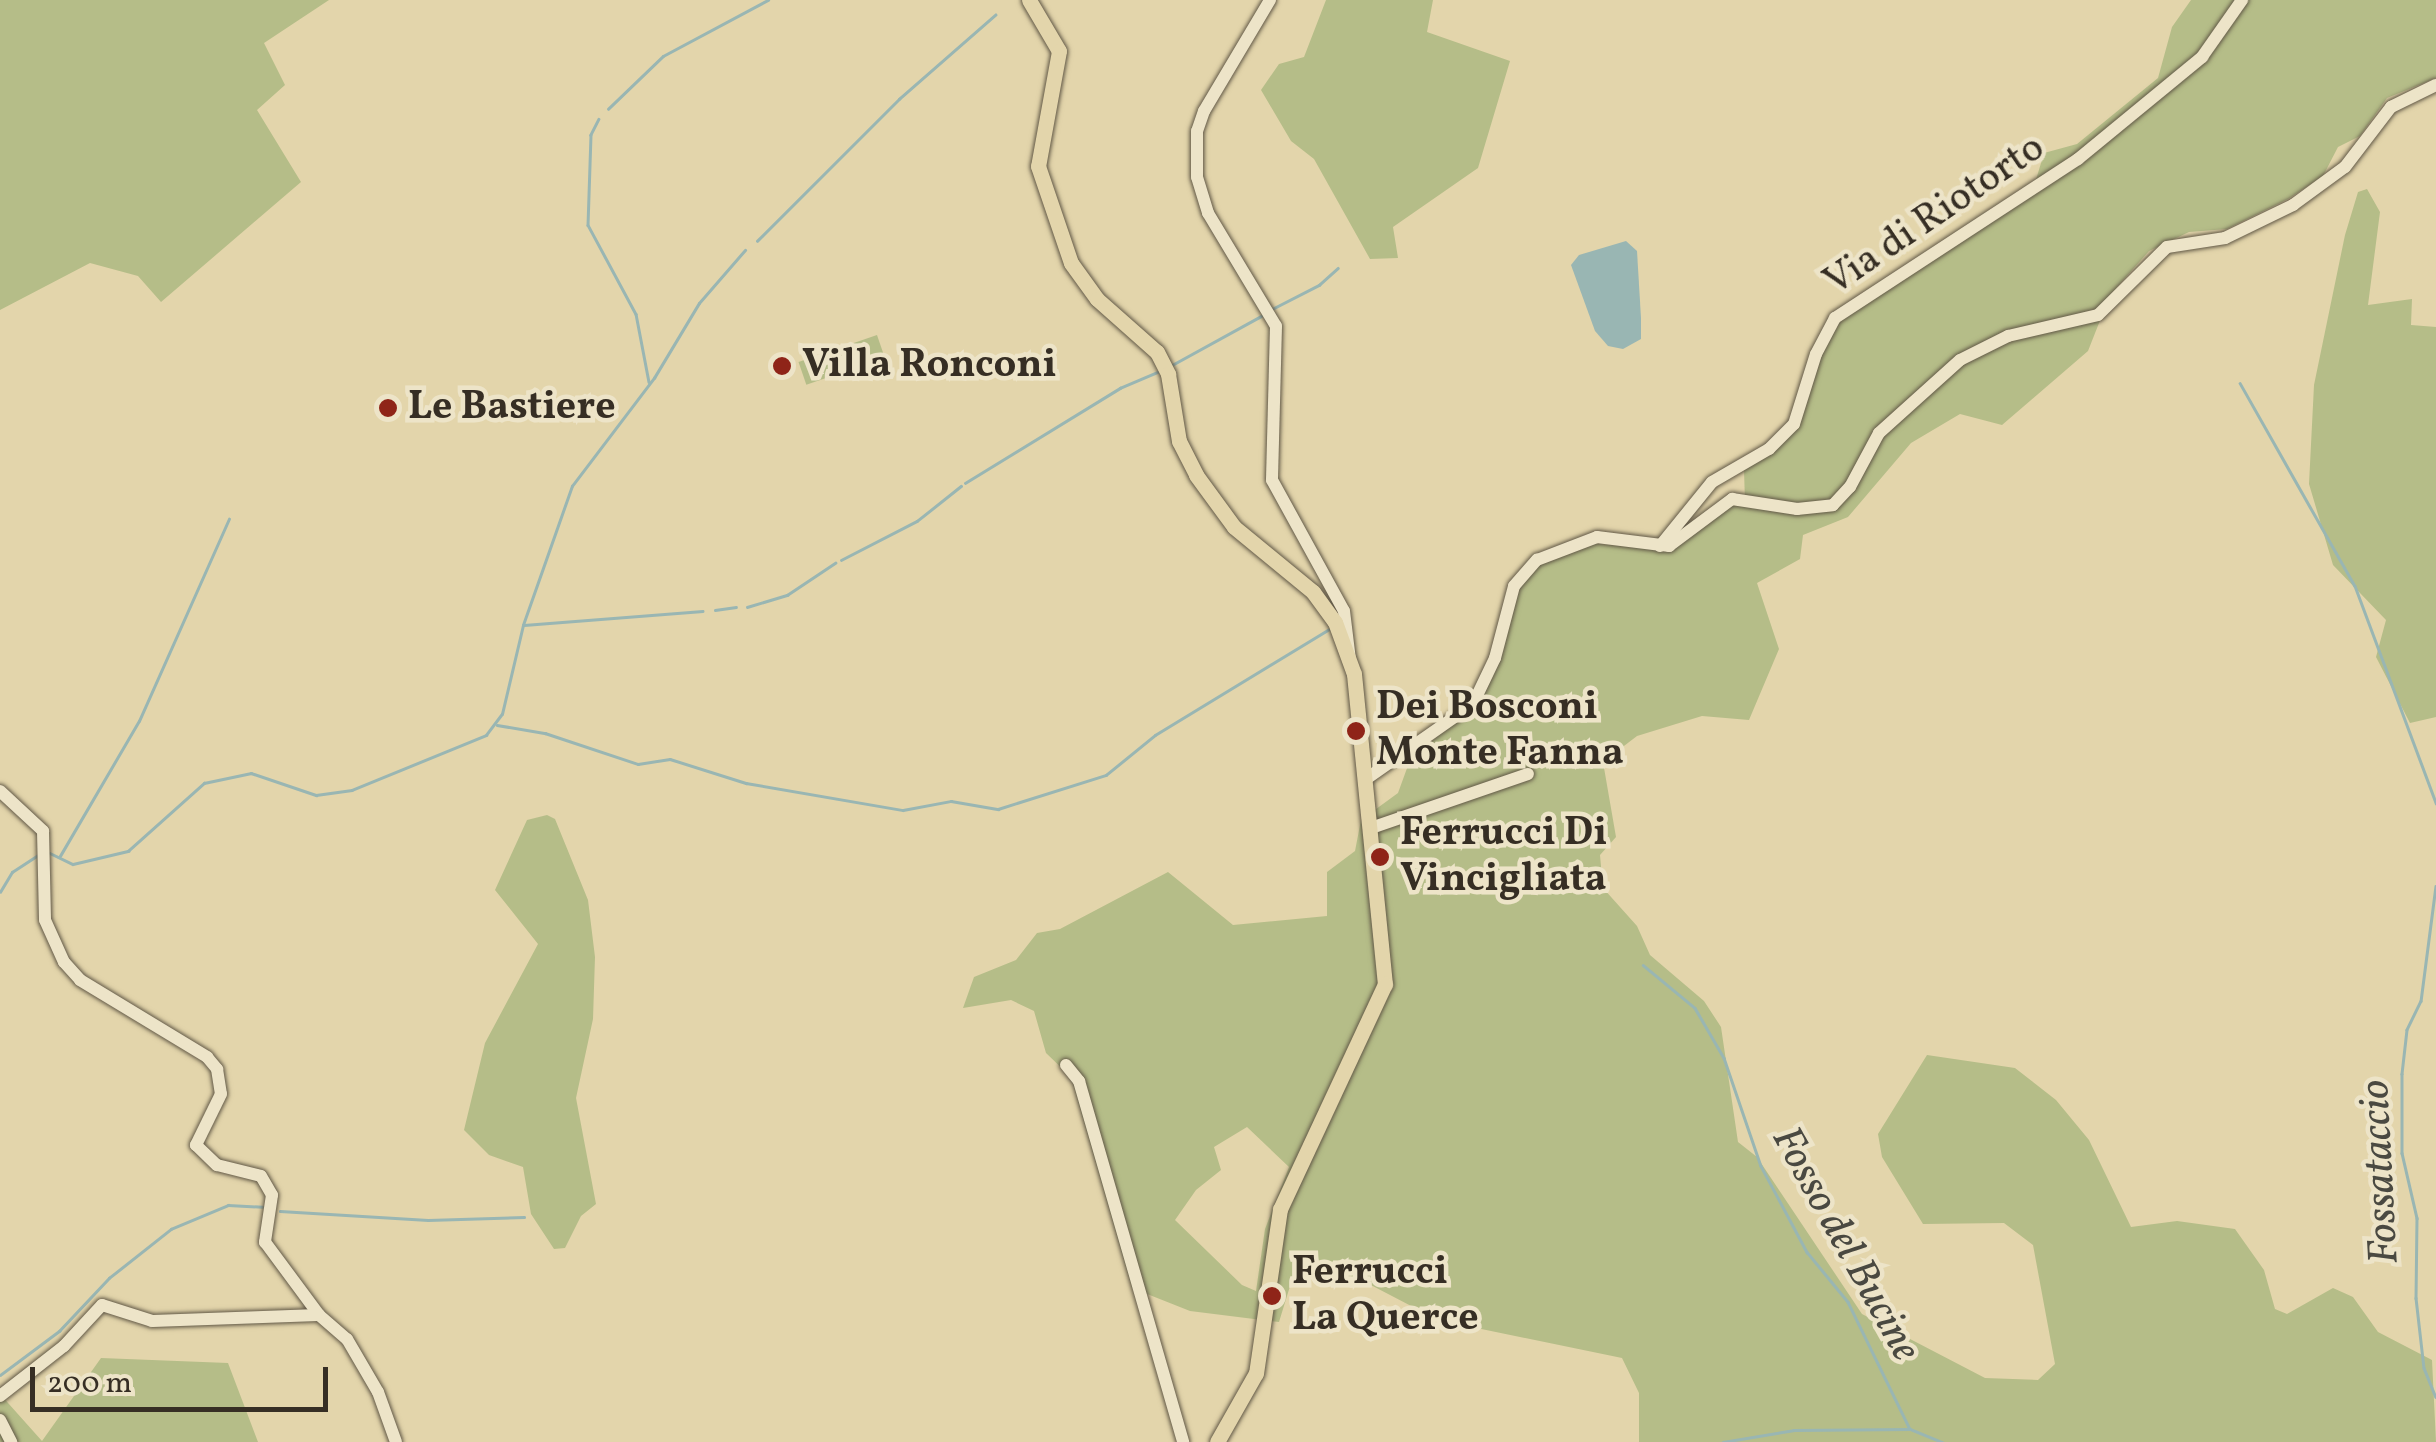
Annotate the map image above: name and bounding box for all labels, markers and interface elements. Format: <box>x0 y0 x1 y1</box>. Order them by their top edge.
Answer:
street label: Via di Riotorto <box>1816 125 2054 307</box>
place label: Villa Ronconi <box>802 342 1057 390</box>
marker: Villa Ronconi <box>771 355 793 377</box>
place label: Le Bastiere <box>408 384 616 432</box>
marker: Le Bastiere <box>377 397 399 419</box>
place label: Dei Bosconi Monte Fanna <box>1376 684 1624 778</box>
marker: Dei Bosconi Monte Fanna <box>1345 720 1367 742</box>
place label: Ferrucci Di Vincigliata <box>1400 810 1607 904</box>
marker: Ferrucci Di Vincigliata <box>1369 846 1391 868</box>
water label: Fossataccio <box>2352 1079 2412 1265</box>
water label: Fosso del Bucine <box>1759 1119 1929 1371</box>
place label: Ferrucci La Querce <box>1292 1249 1479 1343</box>
marker: Ferrucci La Querce <box>1261 1285 1283 1307</box>
scale bar <box>35 1347 332 1409</box>
text: 200 m <box>47 1363 132 1405</box>

